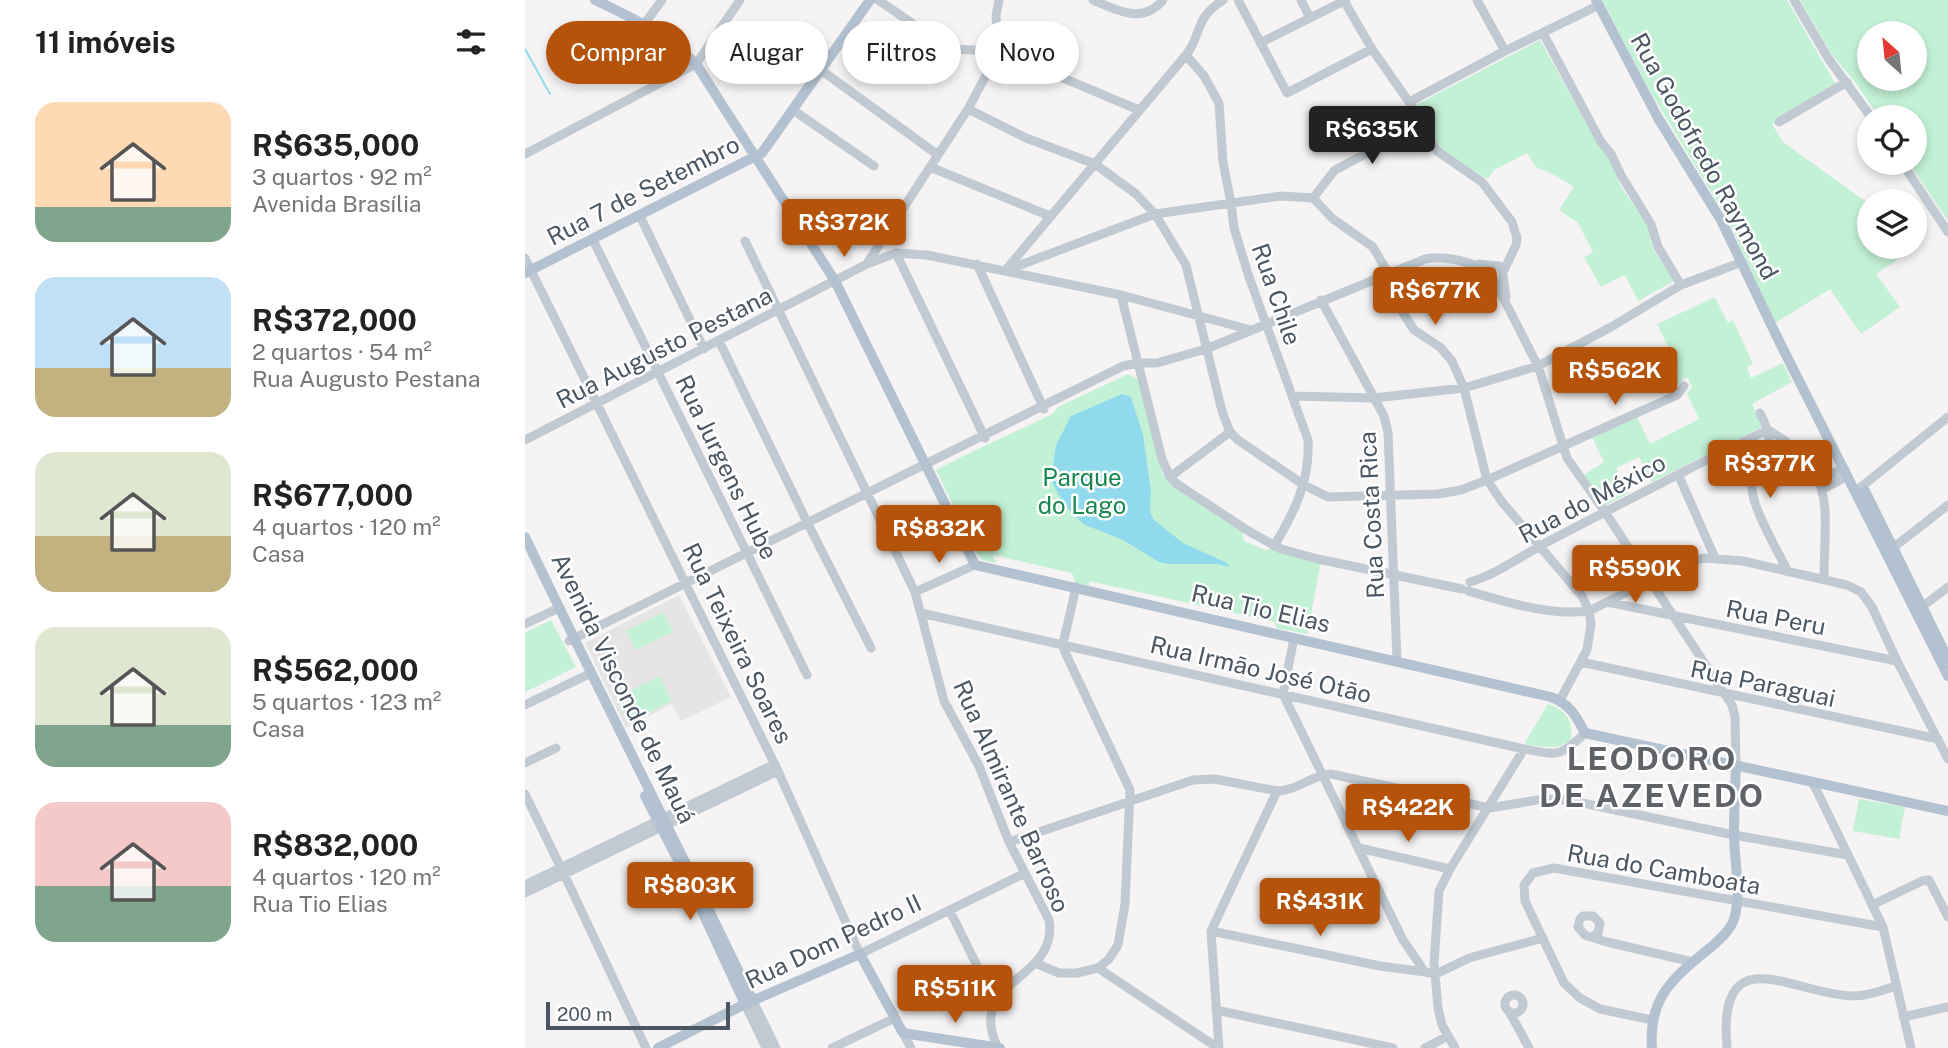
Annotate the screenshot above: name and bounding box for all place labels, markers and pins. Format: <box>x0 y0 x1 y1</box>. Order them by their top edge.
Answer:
pin: R$635K <box>1315 106 1429 166</box>
pin: R$372K <box>787 200 901 259</box>
pin: R$677K <box>1378 268 1492 327</box>
pin: R$562K <box>1558 348 1672 407</box>
pin: R$377K <box>1713 440 1827 500</box>
pin: R$832K <box>882 505 996 565</box>
pin: R$590K <box>1578 546 1692 605</box>
pin: R$422K <box>1351 784 1465 844</box>
pin: R$803K <box>633 862 747 922</box>
pin: R$431K <box>1263 878 1377 938</box>
pin: R$511K <box>898 965 1012 1025</box>

